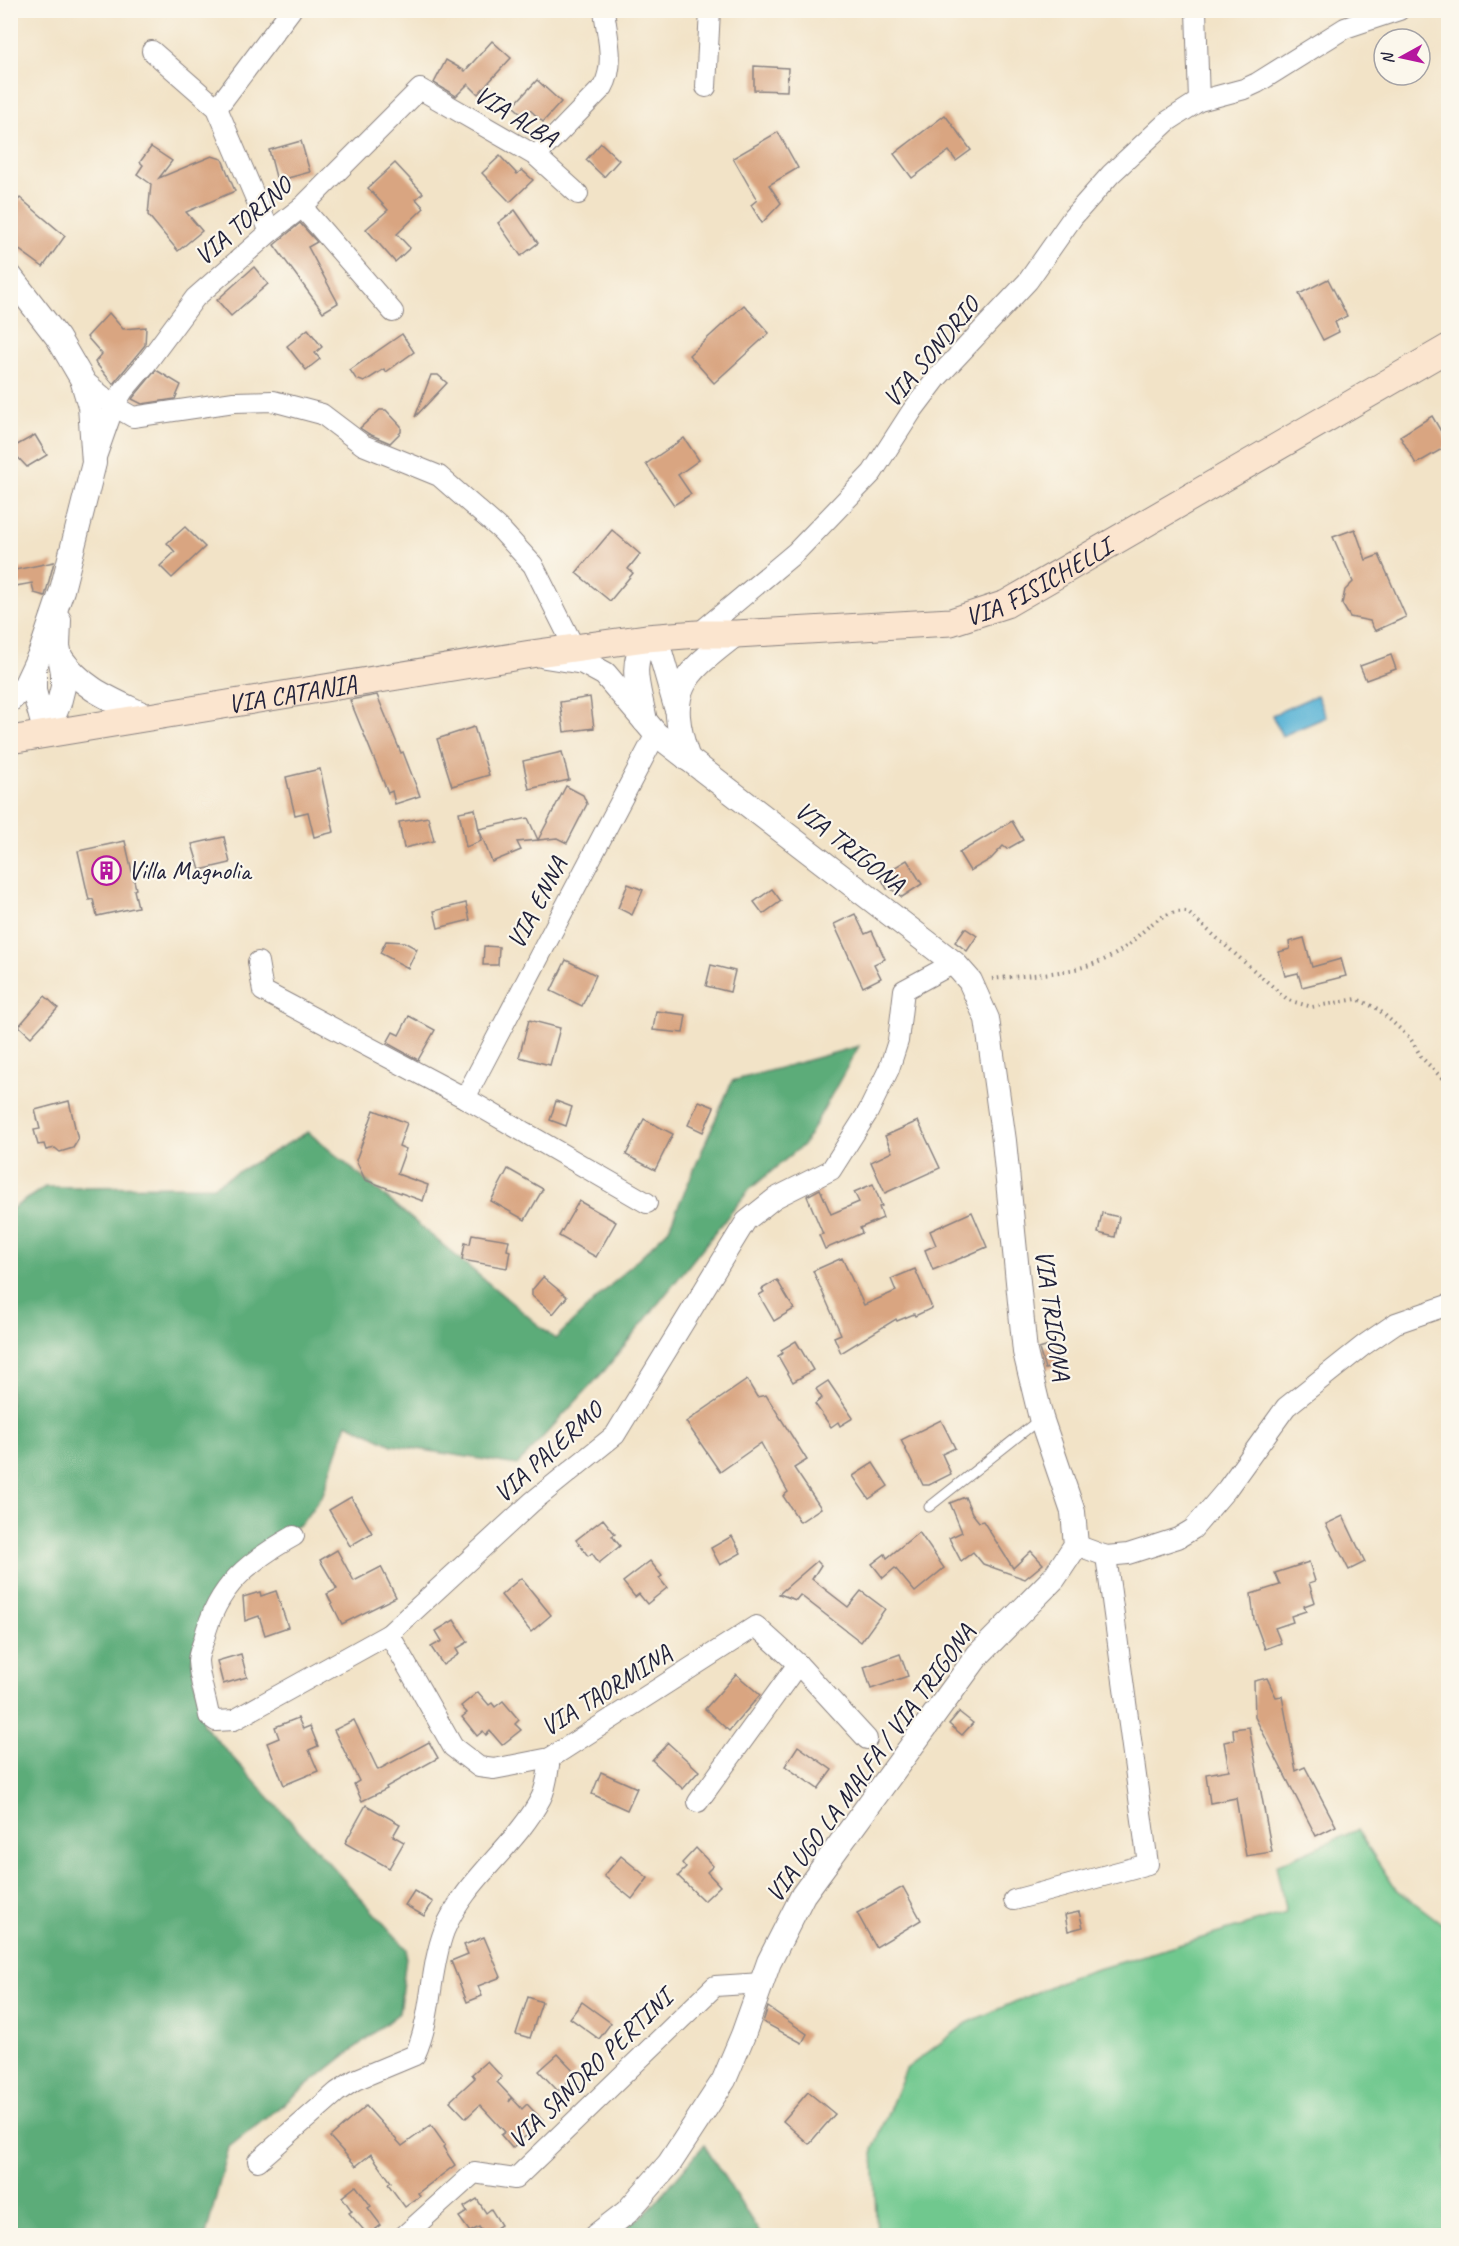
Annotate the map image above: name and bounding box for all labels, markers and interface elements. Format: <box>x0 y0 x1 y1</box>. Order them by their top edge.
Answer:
north arrow <box>1372 27 1432 87</box>
text: N <box>1377 50 1399 65</box>
street label: VIA ALBA <box>468 78 565 155</box>
street label: VIA TORINO <box>187 168 301 272</box>
street label: VIA SONDRIO <box>875 288 989 414</box>
street label: VIA FISICHELLI <box>961 527 1122 633</box>
street label: VIA CATANIA <box>225 666 360 720</box>
street label: VIA TRIGONA <box>788 794 913 901</box>
street label: VIA ENNA <box>499 850 576 954</box>
building icon: Villa Magnolia <box>91 854 123 886</box>
place label: Villa Magnolia <box>128 854 253 887</box>
street label: VIA TRIGONA <box>1028 1248 1079 1383</box>
street label: VIA PALERMO <box>487 1392 612 1510</box>
street label: VIA UGO LA MALFA / VIA TRIGONA <box>758 1617 983 1909</box>
street label: VIA TAORMINA <box>534 1636 678 1743</box>
street label: VIA SANDRO PERTINI <box>501 1978 683 2156</box>

